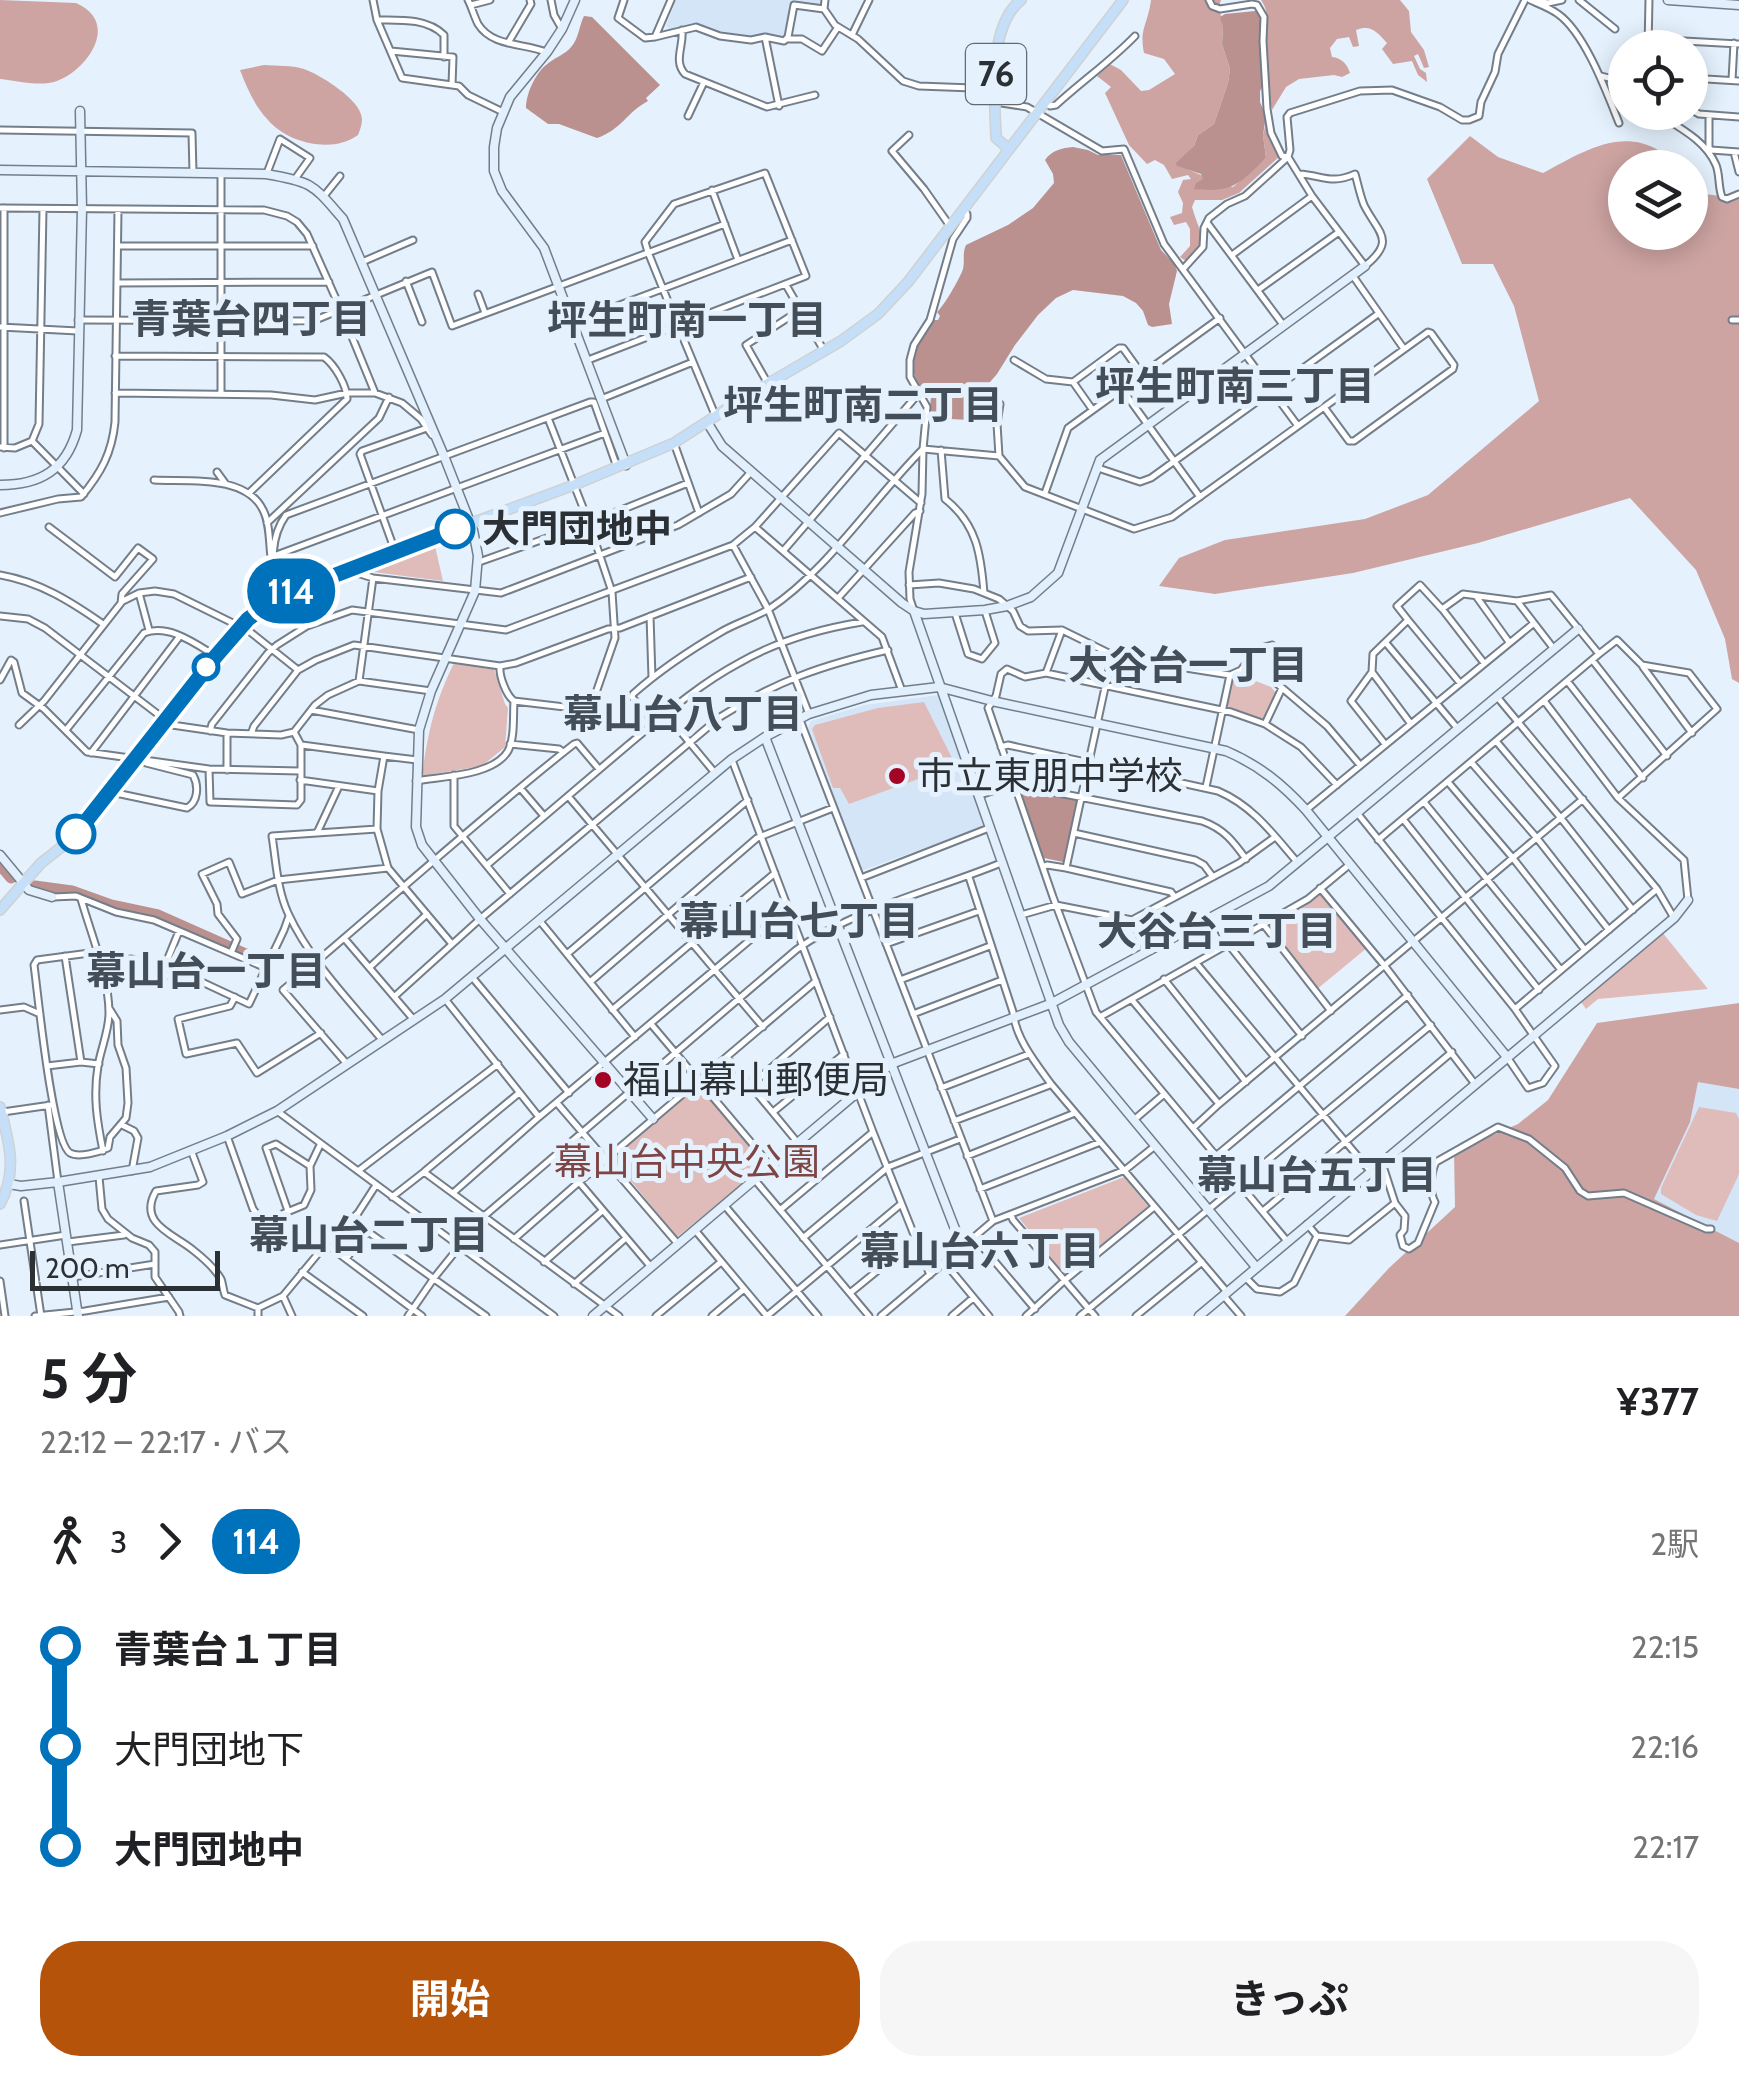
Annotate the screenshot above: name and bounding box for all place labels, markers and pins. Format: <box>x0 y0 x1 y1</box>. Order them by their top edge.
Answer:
place label: 大門団地中 <box>482 505 672 552</box>
marker: 大門団地中 <box>436 510 474 548</box>
unlabelled marker <box>193 654 219 680</box>
place label: 市立東朋中学校 <box>917 752 1183 799</box>
marker: 市立東朋中学校 <box>886 765 908 787</box>
unlabelled marker <box>57 815 95 853</box>
place label: 福山幕山郵便局 <box>623 1056 889 1103</box>
marker: 福山幕山郵便局 <box>592 1069 614 1091</box>

